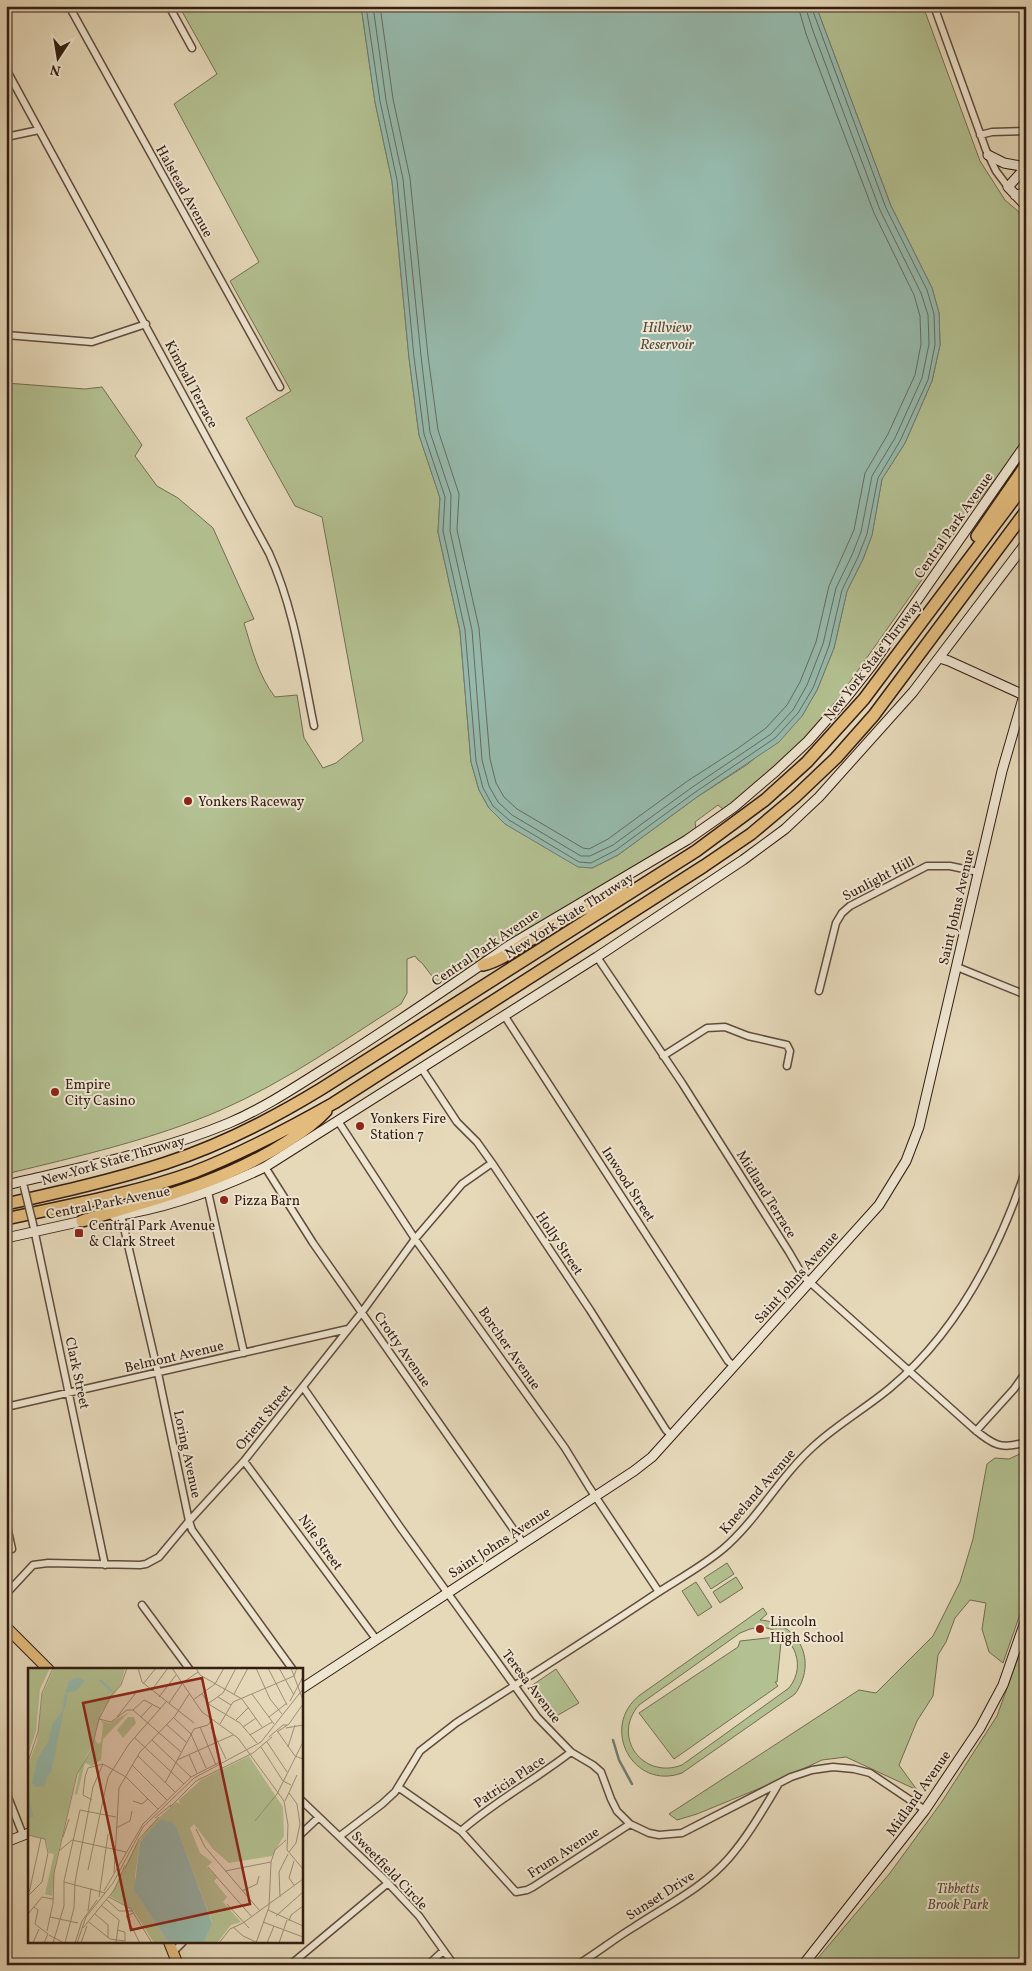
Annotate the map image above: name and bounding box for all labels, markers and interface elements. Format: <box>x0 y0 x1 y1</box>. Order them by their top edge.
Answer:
north arrow <box>32 32 82 82</box>
text: N <box>49 59 63 80</box>
street label: Halstead Avenue <box>151 142 217 241</box>
water label: Hillview Reservoir <box>640 318 694 356</box>
street label: Kimball Terrace <box>160 337 222 432</box>
street label: Central Park Avenue <box>910 468 998 583</box>
street label: New York State Thruway <box>820 596 927 725</box>
place label: Yonkers Raceway <box>198 793 305 812</box>
marker: Yonkers Raceway <box>182 795 194 807</box>
street label: Saint Johns Avenue <box>935 847 980 967</box>
street label: Sunlight Hill <box>839 852 918 906</box>
street label: New York State Thruway <box>502 869 638 964</box>
street label: Central Park Avenue <box>428 905 544 991</box>
place label: Empire City Casino <box>65 1076 135 1111</box>
marker: Empire City Casino <box>49 1086 61 1098</box>
place label: Yonkers Fire Station 7 <box>370 1110 447 1145</box>
marker: Yonkers Fire Station 7 <box>354 1120 366 1132</box>
street label: New York State Thruway <box>39 1132 188 1191</box>
street label: Inwood Street <box>596 1144 659 1226</box>
street label: Midland Terrace <box>731 1147 801 1243</box>
street label: Central Park Avenue <box>45 1182 172 1225</box>
place label: Pizza Barn <box>234 1192 300 1211</box>
marker: Pizza Barn <box>218 1194 230 1206</box>
street label: Holly Street <box>531 1208 587 1279</box>
place label: Central Park Avenue & Clark Street <box>89 1217 215 1252</box>
marker: Central Park Avenue & Clark Street <box>73 1227 85 1239</box>
street label: Saint Johns Avenue <box>751 1227 844 1328</box>
street label: Borcher Avenue <box>473 1304 545 1394</box>
street label: Crotty Avenue <box>369 1308 435 1392</box>
street label: Clark Street <box>60 1335 93 1411</box>
street label: Belmont Avenue <box>123 1337 226 1378</box>
street label: Orient Street <box>232 1381 297 1455</box>
street label: Loring Avenue <box>168 1409 205 1500</box>
street label: Kneeland Avenue <box>716 1445 801 1539</box>
street label: Saint Johns Avenue <box>445 1503 555 1583</box>
street label: Nile Street <box>293 1511 347 1575</box>
place label: Lincoln High School <box>770 1613 844 1648</box>
marker: Lincoln High School <box>754 1623 766 1635</box>
street label: Teresa Avenue <box>497 1646 565 1728</box>
inset map <box>28 1668 302 1944</box>
street label: Midland Avenue <box>882 1747 956 1841</box>
street label: Patricia Place <box>470 1751 550 1813</box>
street label: Frum Avenue <box>524 1823 604 1884</box>
street label: Sweetfield Circle <box>346 1827 432 1915</box>
street label: Sunset Drive <box>623 1867 699 1926</box>
park label: Tibbetts Brook Park <box>927 1880 989 1915</box>

